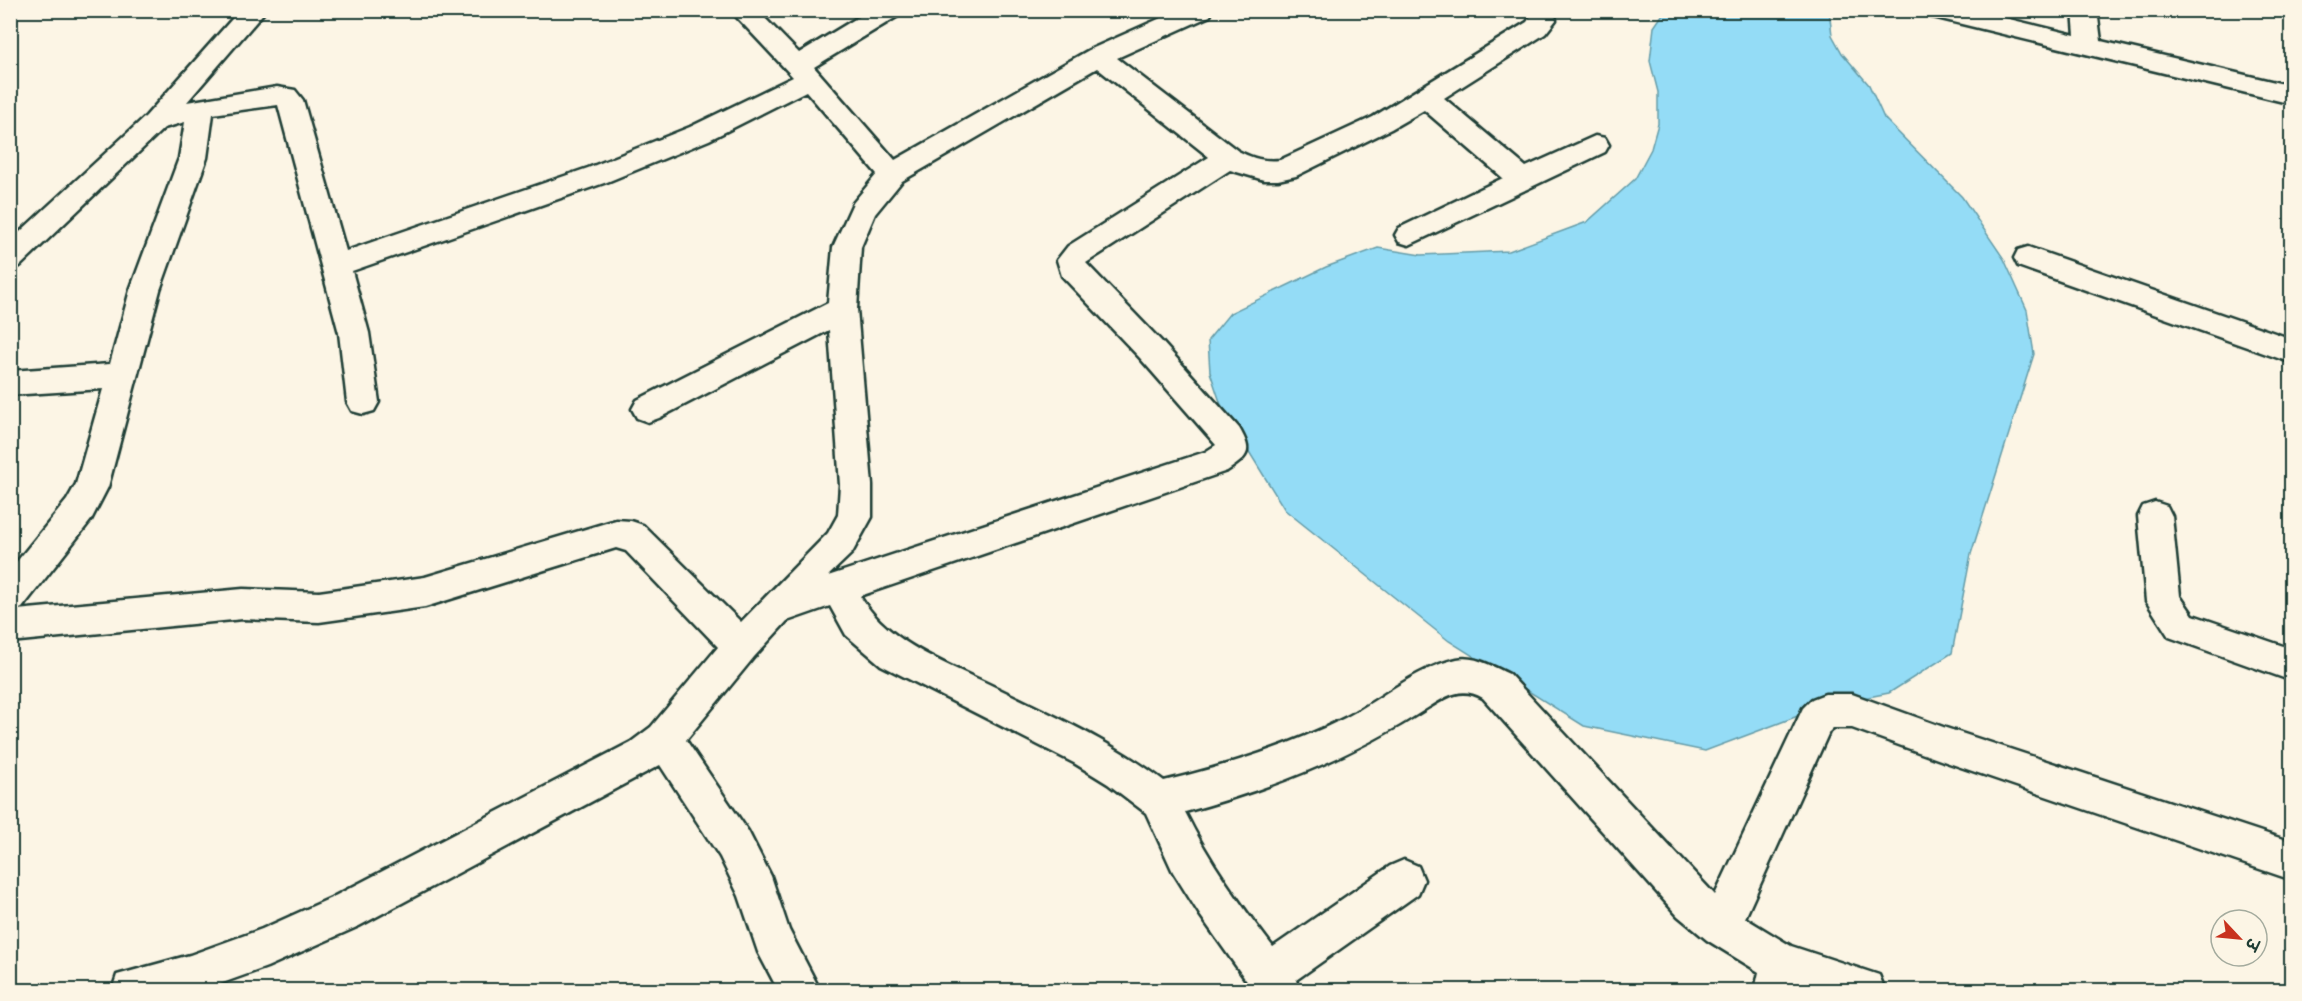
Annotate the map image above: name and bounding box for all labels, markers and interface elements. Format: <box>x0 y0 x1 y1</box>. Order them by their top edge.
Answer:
north arrow <box>2209 908 2269 968</box>
text: उ <box>2240 933 2267 956</box>

